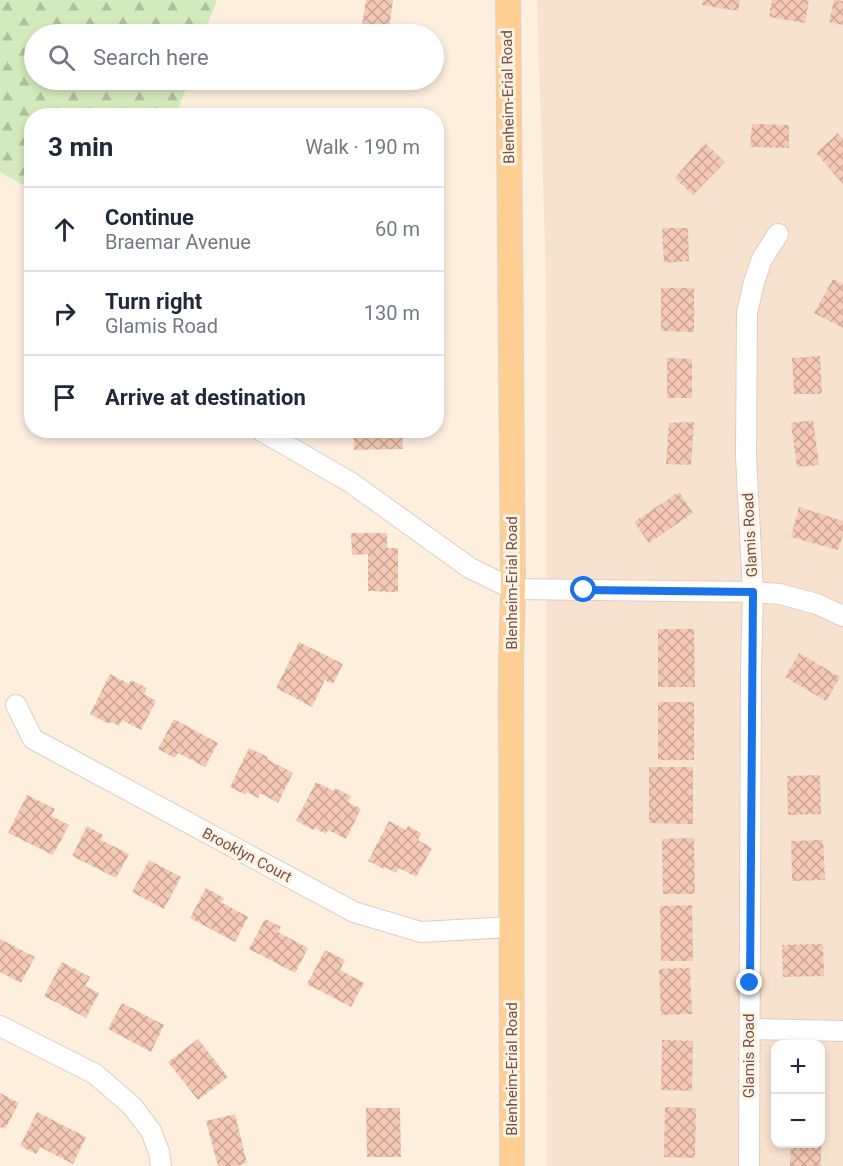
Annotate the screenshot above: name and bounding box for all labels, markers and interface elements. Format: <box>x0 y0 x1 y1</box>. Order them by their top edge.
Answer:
search box <box>24 24 444 90</box>
street label: Blenheim-Erial Road <box>498 30 518 164</box>
icon: search <box>45 41 78 74</box>
text: Search here <box>93 45 209 70</box>
text: 3 min <box>48 132 113 162</box>
text: Walk · 190 m <box>305 135 420 159</box>
text: Continue <box>105 205 194 230</box>
icon: ahead <box>48 213 81 246</box>
text: 60 m <box>375 217 420 241</box>
text: Braemar Avenue <box>105 230 251 254</box>
text: Turn right <box>105 289 202 314</box>
icon: right <box>48 297 81 330</box>
text: 130 m <box>364 301 420 325</box>
text: Glamis Road <box>105 314 218 338</box>
icon: arrive <box>48 381 81 414</box>
text: Arrive at destination <box>105 385 306 410</box>
street label: Glamis Road <box>739 492 761 578</box>
street label: Blenheim-Erial Road <box>503 516 521 650</box>
route start <box>570 576 596 602</box>
street label: Brooklyn Court <box>199 824 295 886</box>
route end <box>736 969 762 995</box>
street label: Blenheim-Erial Road <box>503 1002 521 1136</box>
street label: Glamis Road <box>740 1014 758 1098</box>
map controls <box>771 1040 825 1148</box>
button: + <box>771 1040 825 1094</box>
button: − <box>771 1094 825 1148</box>

